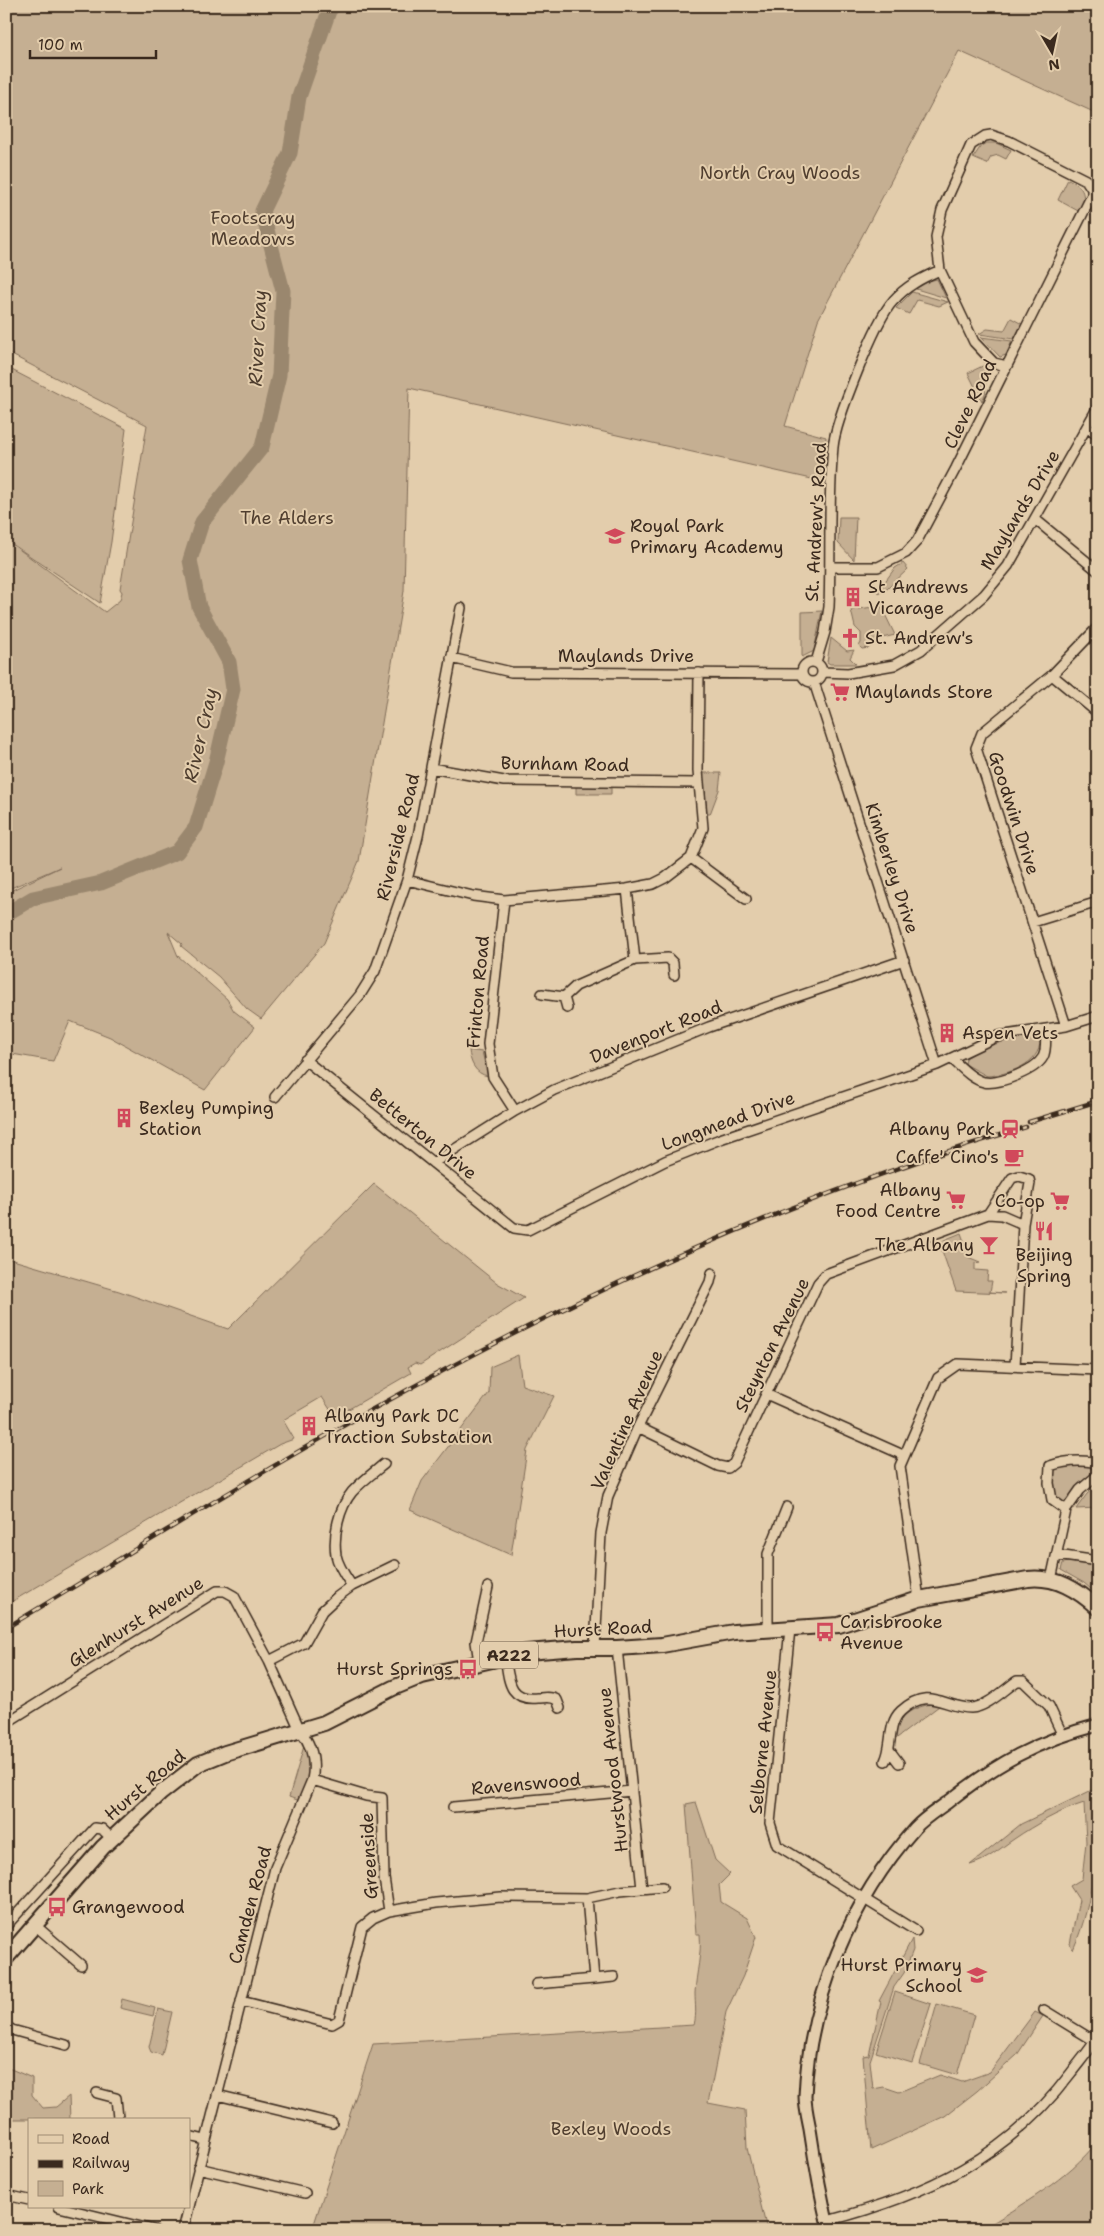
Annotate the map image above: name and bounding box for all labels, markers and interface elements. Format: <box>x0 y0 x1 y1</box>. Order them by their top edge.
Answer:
scale bar <box>30 28 156 60</box>
north arrow <box>1026 28 1076 78</box>
text: 100 m <box>38 35 83 55</box>
text: N <box>1047 55 1061 75</box>
park label: North Cray Woods <box>700 161 860 185</box>
park label: Footscray Meadows <box>211 206 295 251</box>
water label: River Cray <box>242 289 273 387</box>
street label: Cleve Road <box>938 355 1002 453</box>
street label: St. Andrew's Road <box>800 442 832 602</box>
street label: Maylands Drive <box>975 445 1065 575</box>
park label: The Alders <box>240 506 334 530</box>
place label: Royal Park Primary Academy <box>630 514 784 559</box>
school or university icon: Royal Park Primary Academy <box>604 525 626 547</box>
place label: St Andrews Vicarage <box>868 575 969 620</box>
building icon: St Andrews Vicarage <box>842 586 864 608</box>
place label: St. Andrew's <box>865 626 973 650</box>
church icon: St. Andrew's <box>839 627 861 649</box>
street label: Maylands Drive <box>558 644 694 668</box>
place label: Maylands Store <box>855 680 993 704</box>
supermarket icon: Maylands Store <box>829 681 851 703</box>
water label: River Cray <box>177 685 224 785</box>
street label: Goodwin Drive <box>983 748 1045 878</box>
street label: Burnham Road <box>500 751 630 777</box>
street label: Riverside Road <box>371 771 425 903</box>
street label: Kimberley Drive <box>860 800 924 936</box>
street label: Frinton Road <box>461 934 495 1050</box>
street label: Davenport Road <box>586 995 726 1069</box>
place label: Aspen Vets <box>962 1021 1058 1045</box>
building icon: Aspen Vets <box>936 1022 958 1044</box>
street label: Betterton Drive <box>364 1083 482 1185</box>
street label: Longmead Drive <box>658 1086 798 1156</box>
place label: Bexley Pumping Station <box>139 1096 274 1141</box>
building icon: Bexley Pumping Station <box>113 1107 135 1129</box>
place label: Albany Park <box>889 1117 995 1141</box>
station icon: Albany Park <box>999 1118 1021 1140</box>
place label: Caffe' Cino's <box>895 1145 999 1169</box>
cafe icon: Caffe' Cino's <box>1003 1146 1025 1168</box>
place label: Albany Food Centre <box>835 1178 941 1223</box>
supermarket icon: Albany Food Centre <box>945 1189 967 1211</box>
place label: Co-op <box>995 1189 1045 1213</box>
supermarket icon: Co-op <box>1049 1190 1071 1212</box>
restaurant icon: Beijing Spring <box>1033 1220 1055 1242</box>
place label: The Albany <box>875 1233 974 1257</box>
bar icon: The Albany <box>978 1234 1000 1256</box>
place label: Beijing Spring <box>1016 1243 1072 1288</box>
street label: Steynton Avenue <box>729 1274 815 1416</box>
street label: Valentine Avenue <box>585 1346 669 1494</box>
place label: Albany Park DC Traction Substation <box>324 1404 492 1449</box>
building icon: Albany Park DC Traction Substation <box>298 1415 320 1437</box>
street label: Glenhurst Avenue <box>64 1571 208 1673</box>
place label: Carisbrooke Avenue <box>840 1610 943 1655</box>
street label: Hurst Road <box>553 1614 653 1644</box>
bus stop icon: Carisbrooke Avenue <box>814 1621 836 1643</box>
road number: A222 <box>480 1642 538 1668</box>
place label: Hurst Springs <box>336 1657 453 1681</box>
bus stop icon: Hurst Springs <box>457 1658 479 1680</box>
street label: Selborne Avenue <box>743 1669 783 1815</box>
street label: Hurstwood Avenue <box>592 1686 634 1854</box>
street label: Hurst Road <box>99 1744 191 1826</box>
street label: Ravenswood <box>470 1767 582 1801</box>
street label: Greenside <box>355 1812 383 1900</box>
street label: Camden Road <box>223 1843 277 1967</box>
place label: Grangewood <box>72 1895 185 1919</box>
bus stop icon: Grangewood <box>46 1896 68 1918</box>
place label: Hurst Primary School <box>841 1953 963 1998</box>
school or university icon: Hurst Primary School <box>966 1964 988 1986</box>
park label: Bexley Woods <box>551 2117 671 2141</box>
legend <box>28 2118 190 2208</box>
text: Road <box>72 2129 110 2149</box>
text: Railway <box>72 2153 130 2173</box>
text: Park <box>72 2179 104 2199</box>

